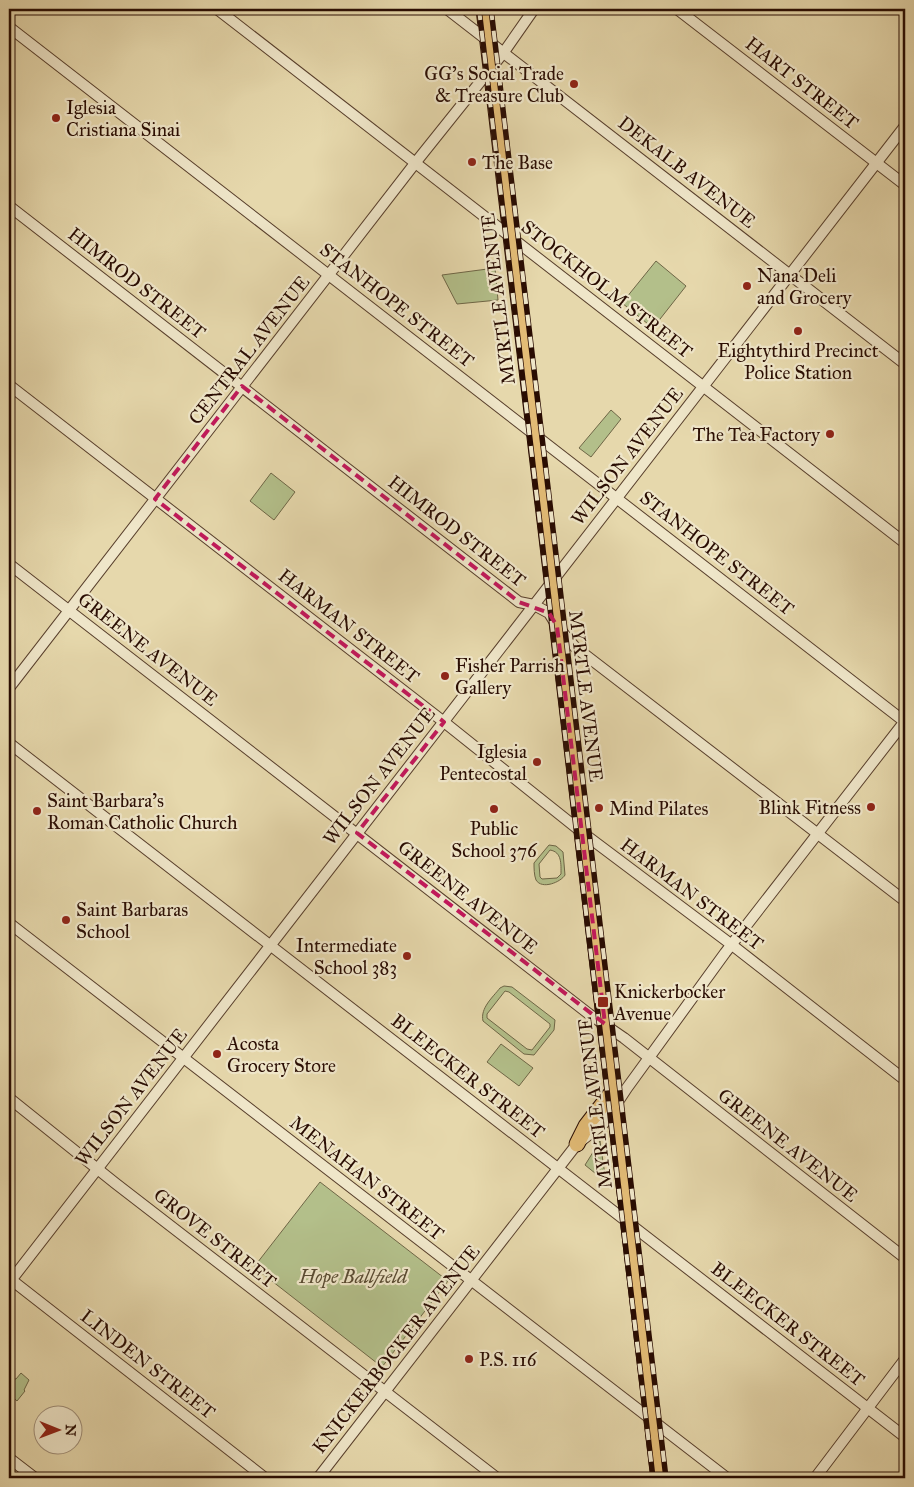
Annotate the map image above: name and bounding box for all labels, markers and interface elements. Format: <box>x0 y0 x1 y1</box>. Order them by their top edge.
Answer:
street label: HART STREET <box>741 32 863 134</box>
place label: GG's Social Trade & Treasure Club <box>424 62 564 107</box>
marker: GG's Social Trade & Treasure Club <box>568 78 580 90</box>
place label: Iglesia Cristiana Sinai <box>66 96 180 141</box>
street label: DEKALB AVENUE <box>614 111 761 233</box>
marker: Iglesia Cristiana Sinai <box>50 112 62 124</box>
place label: The Base <box>482 151 553 174</box>
marker: The Base <box>466 156 478 168</box>
street label: MYRTLE AVENUE <box>476 212 520 386</box>
street label: STOCKHOLM STREET <box>517 215 697 363</box>
street label: HIMROD STREET <box>64 222 210 344</box>
street label: STANHOPE STREET <box>315 238 479 372</box>
place label: Nana Deli and Grocery <box>757 264 853 309</box>
street label: CENTRAL AVENUE <box>184 271 315 429</box>
marker: Nana Deli and Grocery <box>741 280 753 292</box>
marker: Eightythird Precinct Police Station <box>792 325 804 337</box>
place label: Eightythird Precinct Police Station <box>718 339 879 384</box>
street label: WILSON AVENUE <box>566 382 688 529</box>
place label: The Tea Factory <box>693 423 821 446</box>
marker: The Tea Factory <box>824 428 836 440</box>
street label: HIMROD STREET <box>384 470 530 592</box>
street label: STANHOPE STREET <box>635 486 799 620</box>
street label: HARMAN STREET <box>274 564 424 688</box>
street label: GREENE AVENUE <box>73 587 223 711</box>
street label: MYRTLE AVENUE <box>564 609 608 783</box>
place label: Fisher Parrish Gallery <box>455 654 565 699</box>
marker: Fisher Parrish Gallery <box>439 670 451 682</box>
street label: WILSON AVENUE <box>318 702 440 849</box>
place label: Iglesia Pentecostal <box>439 740 528 785</box>
marker: Iglesia Pentecostal <box>531 756 543 768</box>
place label: Saint Barbara's Roman Catholic Church <box>47 789 238 834</box>
place label: Blink Fitness <box>759 796 861 819</box>
place label: Mind Pilates <box>609 797 709 820</box>
marker: Blink Fitness <box>865 801 877 813</box>
marker: Mind Pilates <box>593 802 605 814</box>
marker: Public School 376 <box>488 803 500 815</box>
marker: Saint Barbara's Roman Catholic Church <box>31 805 43 817</box>
place label: Public School 376 <box>451 817 538 862</box>
street label: HARMAN STREET <box>616 833 768 955</box>
street label: GREENE AVENUE <box>393 835 543 959</box>
place label: Saint Barbaras School <box>76 898 188 943</box>
marker: Saint Barbaras School <box>60 914 72 926</box>
place label: Intermediate School 383 <box>296 934 397 979</box>
marker: Intermediate School 383 <box>401 950 413 962</box>
place label: Knickerbocker Avenue <box>613 980 726 1025</box>
marker: Knickerbocker Avenue <box>596 995 610 1009</box>
street label: BLEECKER STREET <box>387 1009 549 1143</box>
street label: MYRTLE AVENUE <box>573 1016 617 1190</box>
street label: WILSON AVENUE <box>70 1023 192 1170</box>
place label: Acosta Grocery Store <box>226 1032 336 1077</box>
marker: Acosta Grocery Store <box>211 1048 223 1060</box>
street label: GREENE AVENUE <box>713 1083 863 1207</box>
street label: MENAHAN STREET <box>285 1111 449 1245</box>
street label: GROVE STREET <box>149 1183 281 1293</box>
street label: KNICKERBOCKER AVENUE <box>307 1240 485 1458</box>
street label: BLEECKER STREET <box>707 1257 869 1391</box>
park label: Hope Ballfield <box>298 1265 408 1289</box>
street label: LINDEN STREET <box>76 1304 220 1424</box>
place label: P.S. 116 <box>479 1348 538 1371</box>
marker: P.S. 116 <box>463 1353 475 1365</box>
north arrow <box>32 1404 82 1454</box>
text: N <box>62 1424 79 1436</box>

